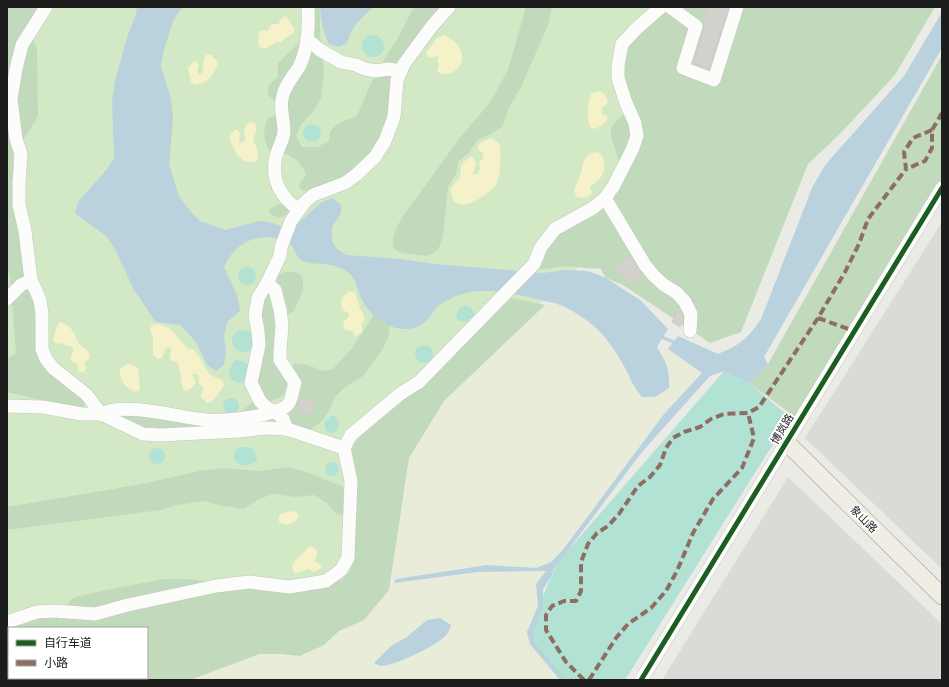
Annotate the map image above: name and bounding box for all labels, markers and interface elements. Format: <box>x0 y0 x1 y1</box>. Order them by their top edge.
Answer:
street label: 博岚路 <box>768 412 796 447</box>
street label: 象山路 <box>847 503 880 536</box>
legend <box>8 627 148 679</box>
text: 自行车道 <box>44 636 92 650</box>
text: 小路 <box>44 656 68 670</box>

